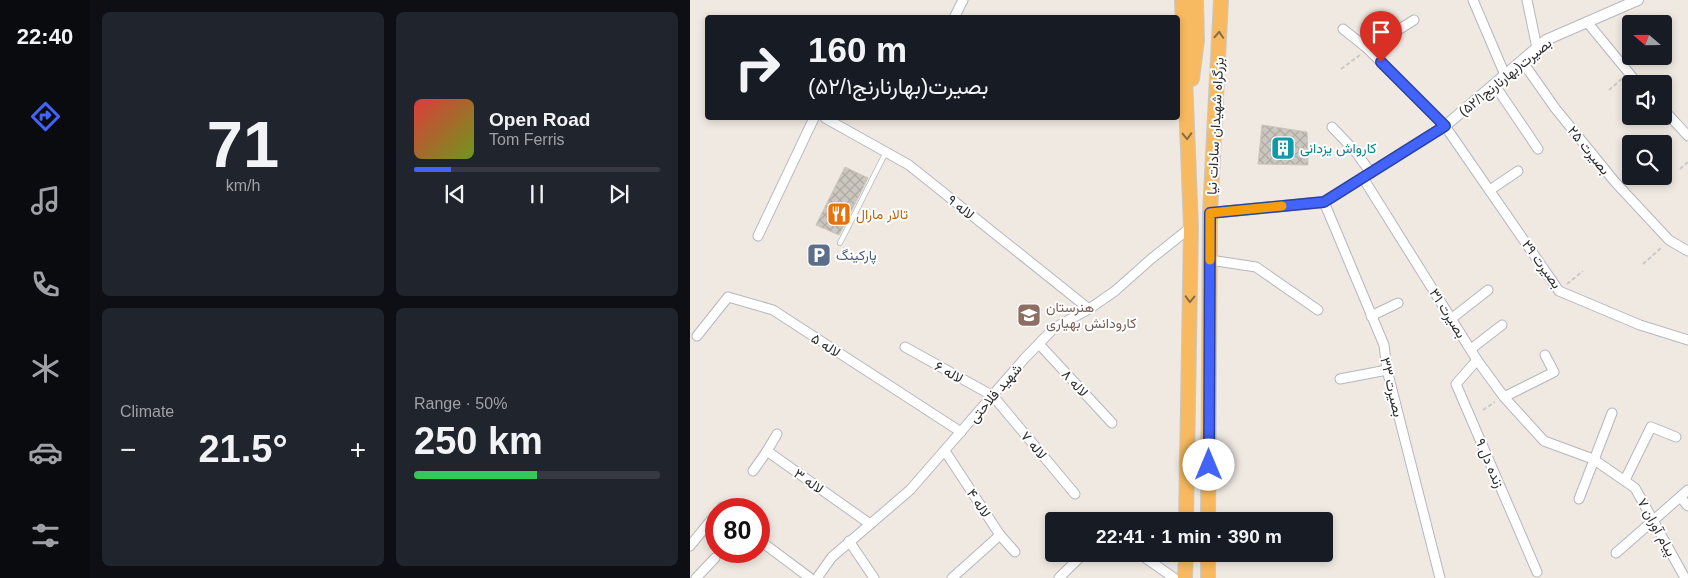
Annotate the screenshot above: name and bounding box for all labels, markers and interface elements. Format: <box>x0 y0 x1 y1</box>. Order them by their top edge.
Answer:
pin <box>1360 11 1402 62</box>
north arrow <box>1622 15 1672 65</box>
map controls <box>1622 15 1672 185</box>
icon: arrive <box>1367 18 1395 46</box>
text: 22:40 <box>17 24 73 49</box>
text: 160 m <box>808 30 907 69</box>
one-way arrow <box>1214 31 1225 39</box>
icon: right <box>725 35 790 100</box>
street label: بصیرت(بهارنارنج۵۲/۱) <box>1455 35 1557 122</box>
street label: بزرگراه شهیدان سادات نیا <box>1203 57 1228 195</box>
text: بصیرت(بهارنارنج۵۲/۱) <box>808 74 988 99</box>
button: sound <box>1622 75 1672 125</box>
icon: directions <box>28 99 63 134</box>
text: 71 <box>207 108 279 181</box>
text: Open Road <box>489 109 590 130</box>
street label: بصیرت ۲۵ <box>1564 123 1613 178</box>
text: Tom Ferris <box>489 131 565 148</box>
one-way arrow <box>1182 132 1193 140</box>
building icon: کارواش یزدانی <box>1270 135 1296 161</box>
button: search <box>1622 135 1672 185</box>
place label: کارواش یزدانی <box>1300 140 1377 157</box>
text: km/h <box>226 177 260 194</box>
icon: previous <box>441 180 469 208</box>
icon: pause <box>523 180 551 208</box>
icon: next <box>605 180 633 208</box>
icon: music <box>28 183 63 218</box>
street label: لاله ۹ <box>944 191 978 223</box>
restaurant icon: تالار مارال <box>826 201 852 227</box>
place label: تالار مارال <box>856 206 908 224</box>
street label: بصیرت ۲۹ <box>1518 237 1565 292</box>
parking icon: پارکینگ <box>806 242 832 268</box>
place label: پارکینگ <box>836 247 877 265</box>
icon: phone <box>28 267 63 302</box>
street label: بصیرت ۳۱ <box>1426 285 1469 341</box>
one-way arrow <box>1184 295 1195 303</box>
place label: هنرستان کارودانش بهیاری <box>1046 299 1136 332</box>
school or university icon: هنرستان کارودانش بهیاری <box>1016 302 1042 328</box>
street label: لاله ۵ <box>808 330 844 360</box>
icon: climate <box>28 351 63 386</box>
street label: بصیرت ۳۳ <box>1376 356 1407 419</box>
street label: لاله ۶ <box>932 358 966 386</box>
street label: شهید فلاحتی <box>965 360 1026 426</box>
street label: لاله ۸ <box>1058 366 1092 400</box>
text: Range · 50% <box>414 395 507 412</box>
text: Climate <box>120 403 174 420</box>
text: 250 km <box>414 420 543 462</box>
text: 21.5° <box>198 428 288 470</box>
street label: لاله ۷ <box>1018 428 1050 462</box>
text: − <box>120 434 136 465</box>
text: + <box>350 434 366 465</box>
icon: car <box>28 435 63 470</box>
street label: زنده دل ۹ <box>1471 436 1508 491</box>
position arrow <box>1182 438 1234 490</box>
street label: لاله ۳ <box>791 465 827 497</box>
street label: لاله ۴ <box>964 486 994 520</box>
street label: پیام آوران ۷ <box>1633 495 1680 560</box>
speed limit sign: 80 <box>705 498 770 563</box>
icon: filters <box>28 518 63 553</box>
text: 22:41 · 1 min · 390 m <box>1096 526 1282 547</box>

